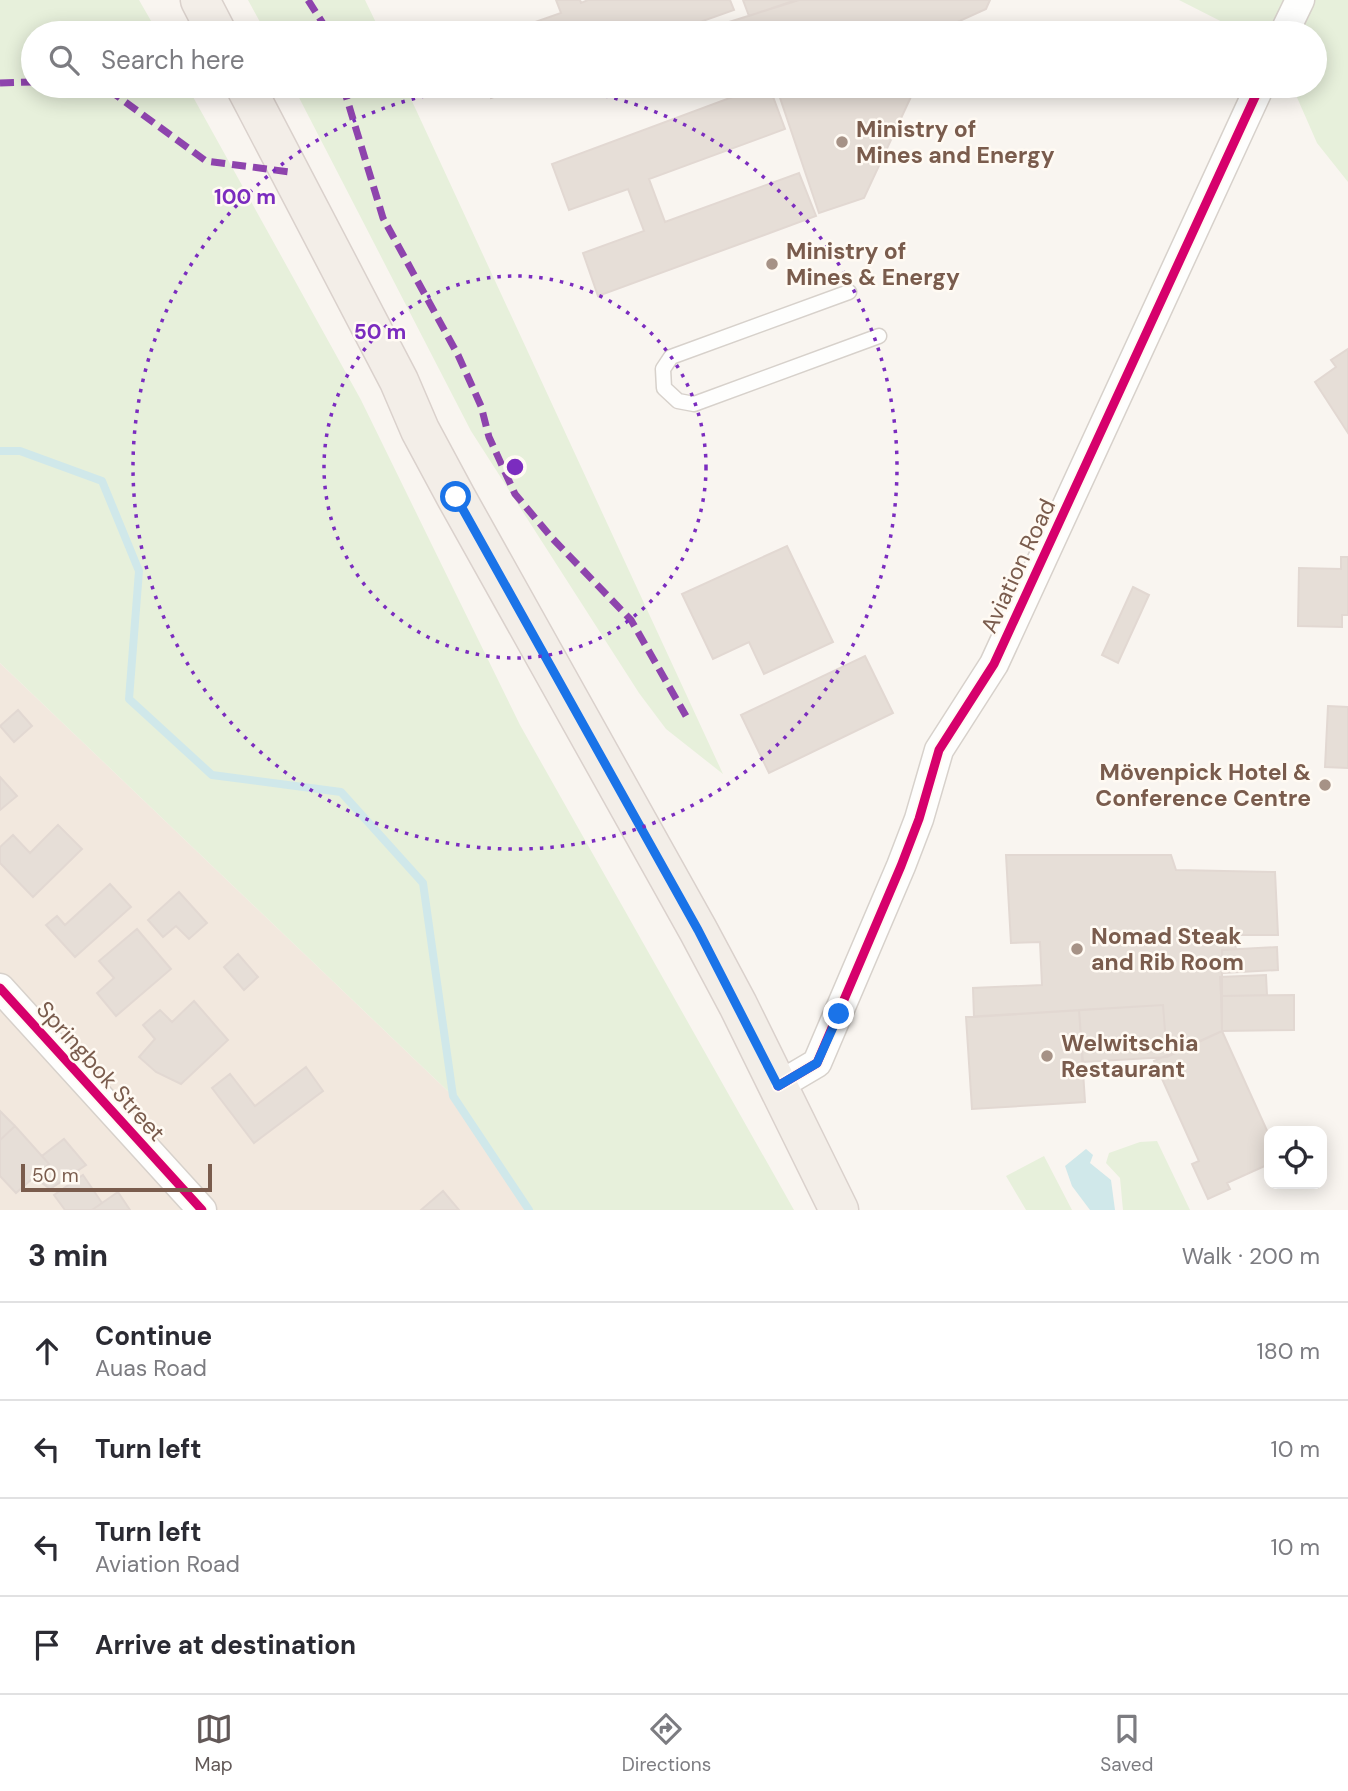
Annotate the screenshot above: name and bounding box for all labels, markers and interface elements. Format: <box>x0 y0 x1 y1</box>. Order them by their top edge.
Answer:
search box <box>21 21 1327 98</box>
icon: search <box>45 41 83 79</box>
text: Search here <box>101 43 244 77</box>
place label: Ministry of Mines and Energy <box>856 114 1055 170</box>
marker: Ministry of Mines and Energy <box>834 134 850 150</box>
text: 100 m <box>214 183 276 211</box>
place label: Ministry of Mines & Energy <box>786 236 960 292</box>
marker: Ministry of Mines & Energy <box>764 256 780 272</box>
text: 50 m <box>354 318 406 346</box>
centre of rings <box>503 455 527 479</box>
route start <box>440 481 471 512</box>
street label: Aviation Road <box>974 494 1062 638</box>
place label: Mövenpick Hotel & Conference Centre <box>1095 757 1311 813</box>
marker: Mövenpick Hotel & Conference Centre <box>1317 777 1333 793</box>
place label: Nomad Steak and Rib Room <box>1091 921 1244 977</box>
marker: Nomad Steak and Rib Room <box>1069 941 1085 957</box>
street label: Springbok Street <box>30 995 172 1147</box>
route end <box>823 998 854 1029</box>
place label: Welwitschia Restaurant <box>1061 1028 1198 1084</box>
marker: Welwitschia Restaurant <box>1039 1048 1055 1064</box>
map controls <box>1264 1126 1327 1189</box>
button: locate <box>1264 1126 1327 1189</box>
scale bar <box>21 1161 212 1193</box>
text: 50 m <box>32 1163 79 1188</box>
text: 3 min <box>28 1236 108 1275</box>
text: Walk · 200 m <box>1182 1241 1320 1271</box>
text: Continue <box>95 1319 212 1353</box>
icon: ahead <box>28 1332 66 1370</box>
text: 180 m <box>1256 1336 1320 1366</box>
text: Auas Road <box>95 1353 207 1383</box>
icon: left <box>28 1430 66 1468</box>
text: Turn left <box>95 1432 202 1466</box>
text: 10 m <box>1270 1434 1320 1464</box>
text: Turn left <box>95 1515 202 1549</box>
icon: left <box>28 1528 66 1566</box>
text: 10 m <box>1270 1532 1320 1562</box>
text: Aviation Road <box>95 1549 240 1579</box>
icon: arrive <box>28 1626 66 1664</box>
text: Arrive at destination <box>95 1628 356 1662</box>
tab: Map <box>195 1710 233 1777</box>
tab: Directions <box>622 1710 711 1777</box>
tab: Saved <box>1100 1710 1153 1777</box>

